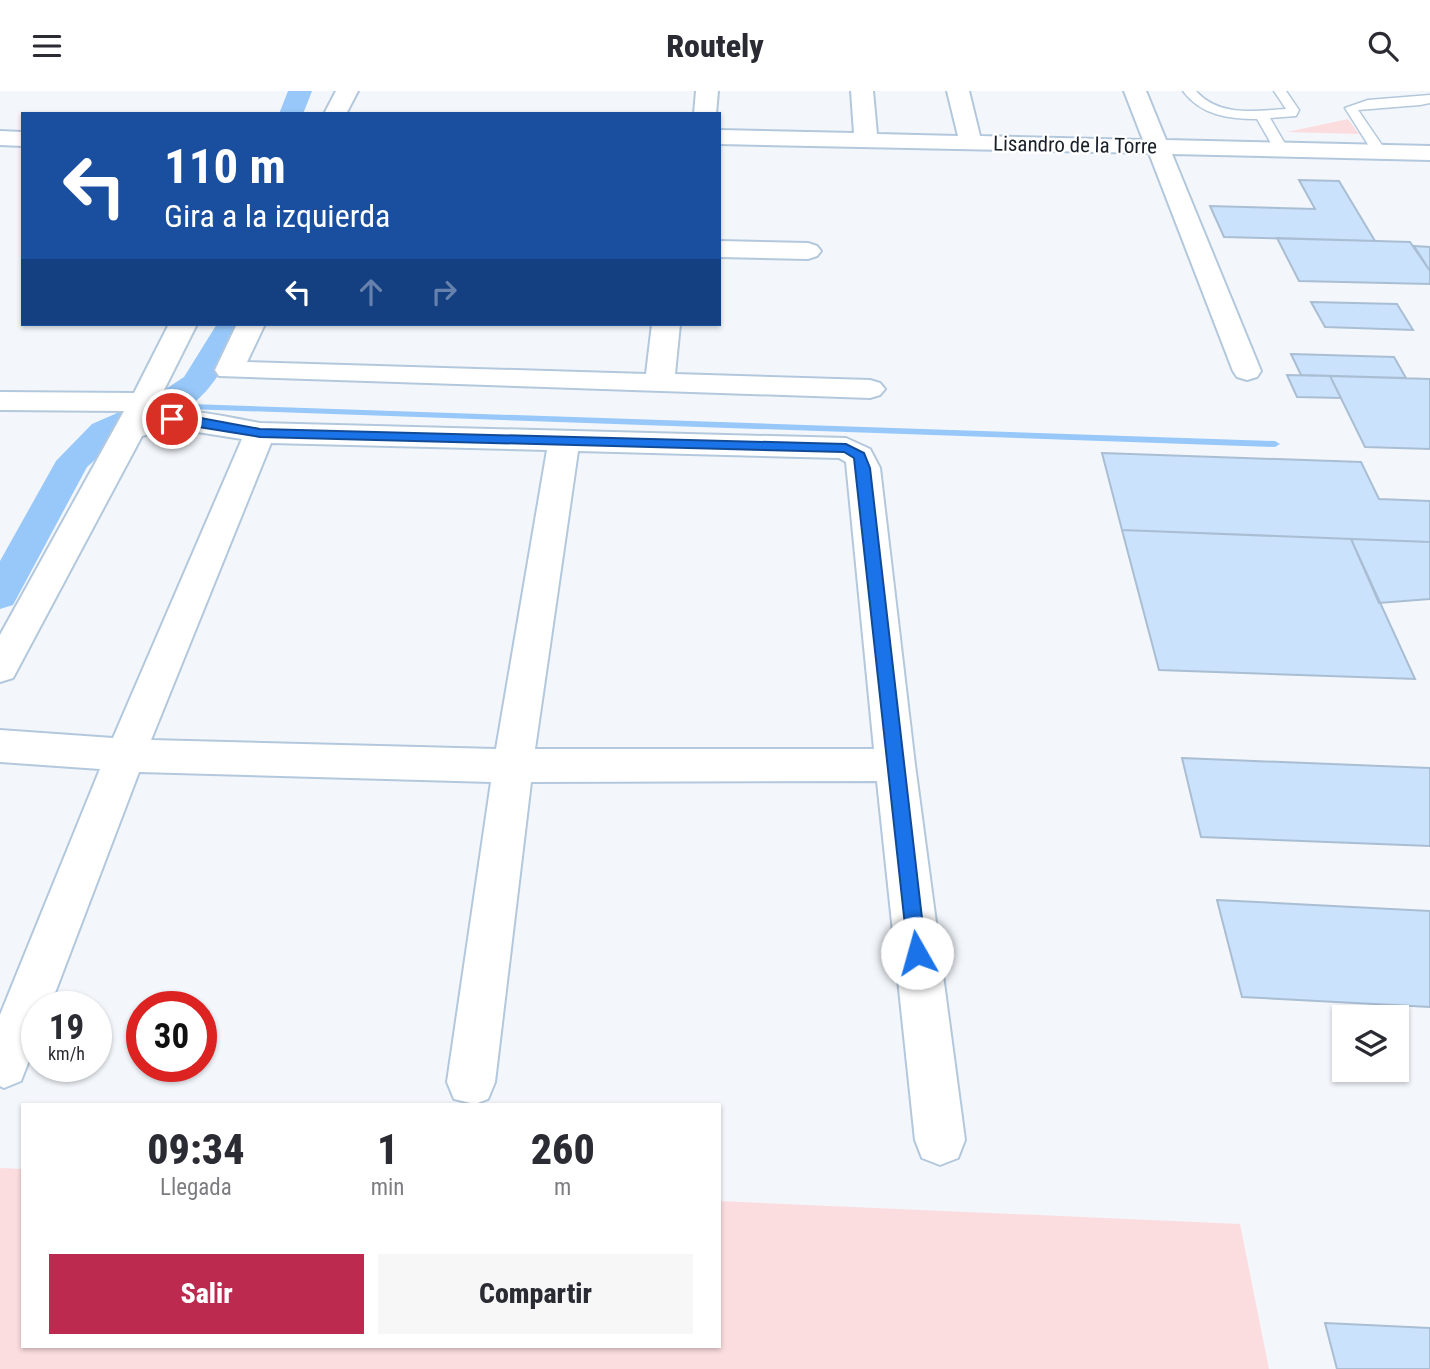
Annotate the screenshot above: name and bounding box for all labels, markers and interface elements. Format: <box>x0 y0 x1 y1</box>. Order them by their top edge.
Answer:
icon: menu <box>28 27 66 65</box>
text: Routely <box>666 27 764 65</box>
icon: search <box>1364 27 1402 65</box>
street label: Lisandro de la Torre <box>993 132 1157 158</box>
text: 110 m <box>164 138 286 195</box>
icon: left <box>49 140 140 231</box>
text: Gira a la izquierda <box>164 197 390 235</box>
icon: left <box>279 273 317 311</box>
icon: ahead <box>352 273 390 311</box>
icon: right <box>425 273 463 311</box>
pin <box>142 389 202 449</box>
icon: arrive <box>153 400 191 438</box>
position arrow <box>880 916 954 990</box>
speed limit sign: 30 <box>126 991 217 1082</box>
map controls <box>1332 1005 1409 1082</box>
button: layers <box>1332 1005 1409 1082</box>
text: 19 <box>49 1007 84 1048</box>
text: km/h <box>48 1043 85 1064</box>
text: 09:34 <box>147 1125 244 1174</box>
text: 1 <box>377 1125 398 1174</box>
text: 260 <box>531 1125 595 1174</box>
text: Llegada <box>160 1174 232 1201</box>
text: min <box>371 1174 404 1201</box>
text: m <box>554 1174 571 1201</box>
button: Salir <box>49 1254 364 1334</box>
button: Compartir <box>378 1254 693 1334</box>

